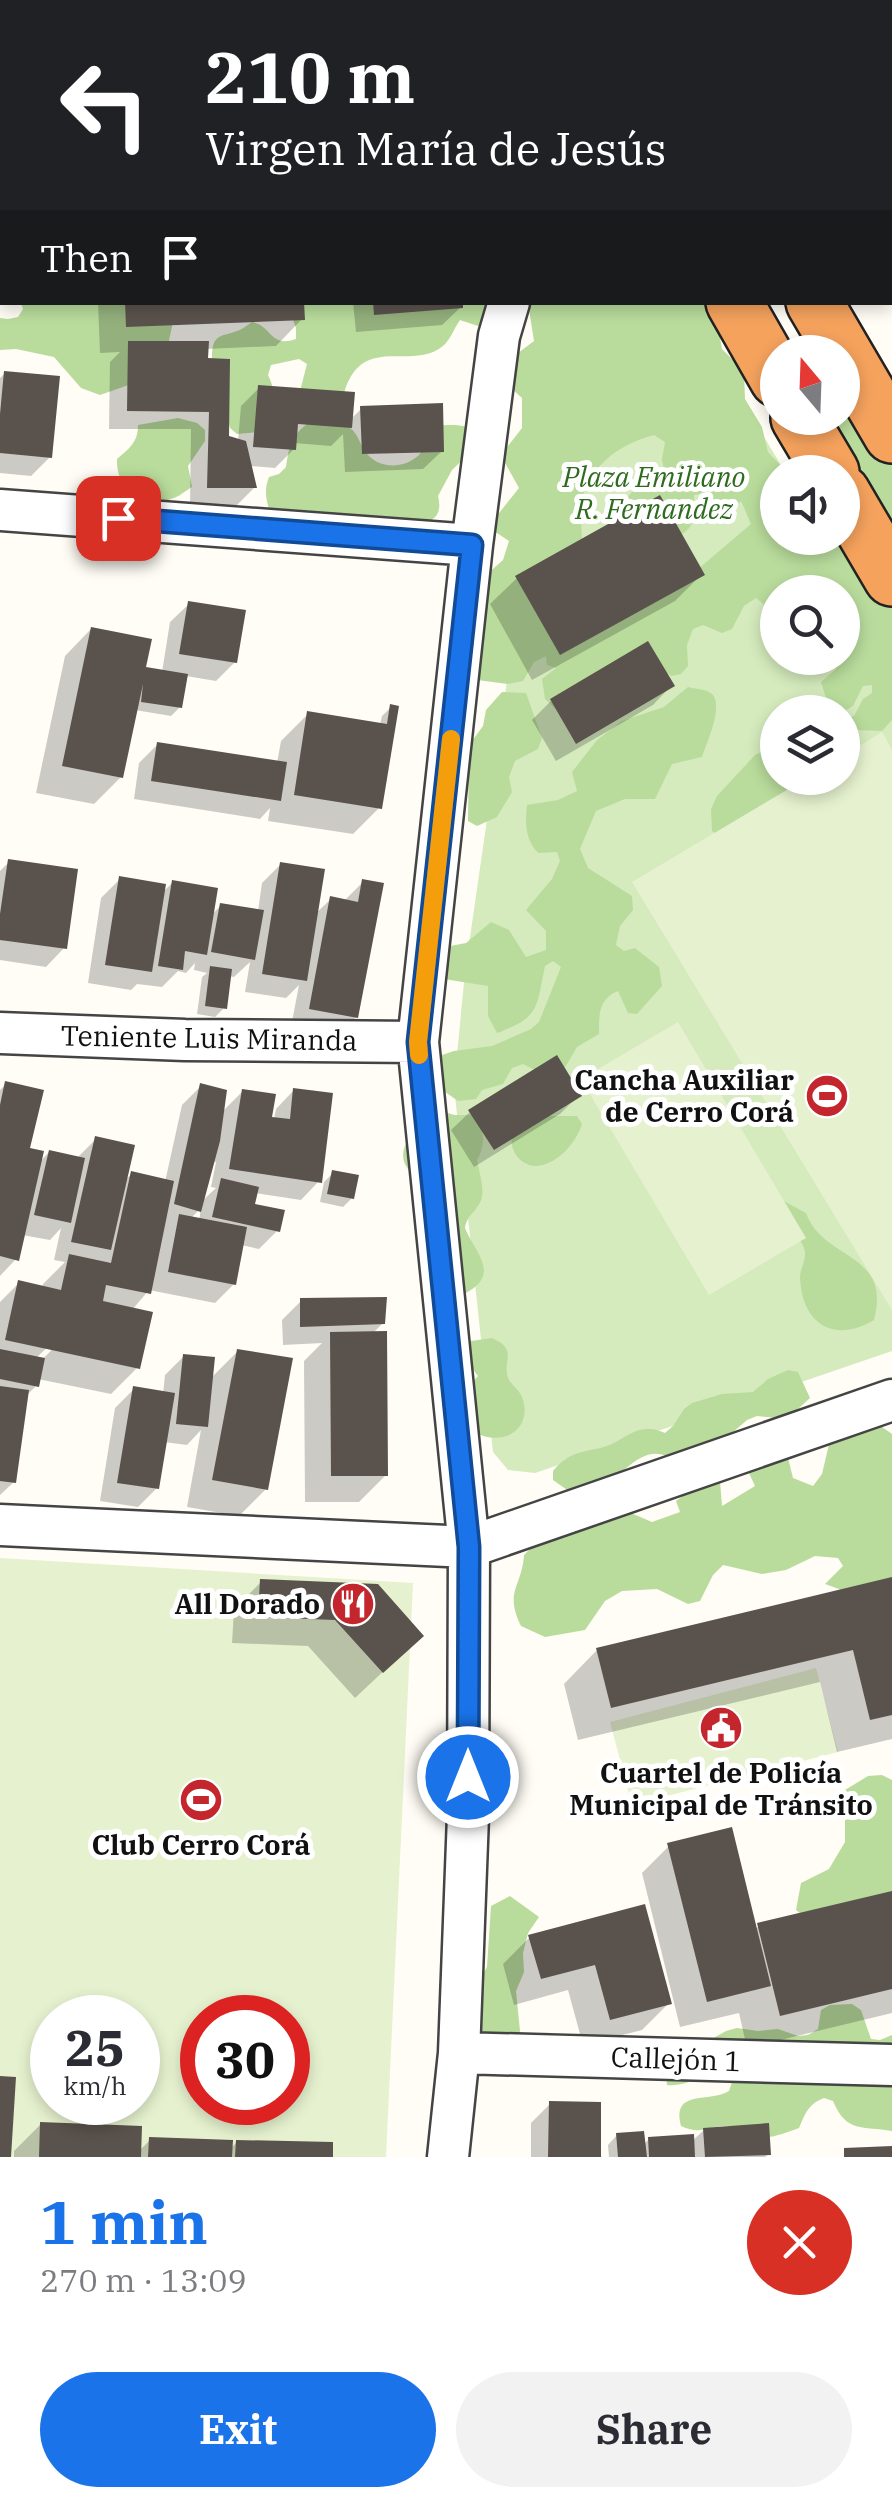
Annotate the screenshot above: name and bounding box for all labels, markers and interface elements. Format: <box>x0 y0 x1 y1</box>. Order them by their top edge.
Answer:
text: 210 m <box>205 31 415 122</box>
icon: left <box>40 40 170 170</box>
text: Virgen María de Jesús <box>205 119 666 177</box>
icon: arrive <box>153 230 208 285</box>
text: Then <box>40 233 133 282</box>
north arrow <box>760 335 860 435</box>
map controls <box>760 335 860 795</box>
button: sound <box>760 455 860 555</box>
park label: Plaza Emiliano R. Fernandez <box>562 458 745 527</box>
pin <box>76 476 161 561</box>
icon: arrive <box>91 491 146 546</box>
button: search <box>760 575 860 675</box>
button: layers <box>760 695 860 795</box>
street label: Teniente Luis Miranda <box>60 1016 358 1059</box>
place label: Cancha Auxiliar de Cerro Corá <box>574 1061 794 1130</box>
sports icon: Cancha Auxiliar de Cerro Corá <box>804 1073 850 1119</box>
restaurant icon: All Dorado <box>330 1581 376 1627</box>
place label: All Dorado <box>174 1585 320 1622</box>
public building icon: Cuartel de Policía Municipal de Tránsito <box>698 1705 744 1751</box>
position arrow <box>416 1725 520 1829</box>
place label: Cuartel de Policía Municipal de Tránsito <box>569 1754 873 1823</box>
sports icon: Club Cerro Corá <box>178 1777 224 1823</box>
place label: Club Cerro Corá <box>92 1826 310 1863</box>
speed limit sign: 30 <box>180 1995 310 2125</box>
text: 25 <box>65 2015 125 2080</box>
street label: Callejón 1 <box>610 2038 742 2079</box>
text: km/h <box>63 2069 127 2102</box>
text: 1 min <box>40 2182 208 2261</box>
button: close <box>747 2190 852 2295</box>
text: 270 m · 13:09 <box>40 2259 247 2301</box>
button: Exit <box>40 2372 436 2487</box>
button: Share <box>456 2372 852 2487</box>

